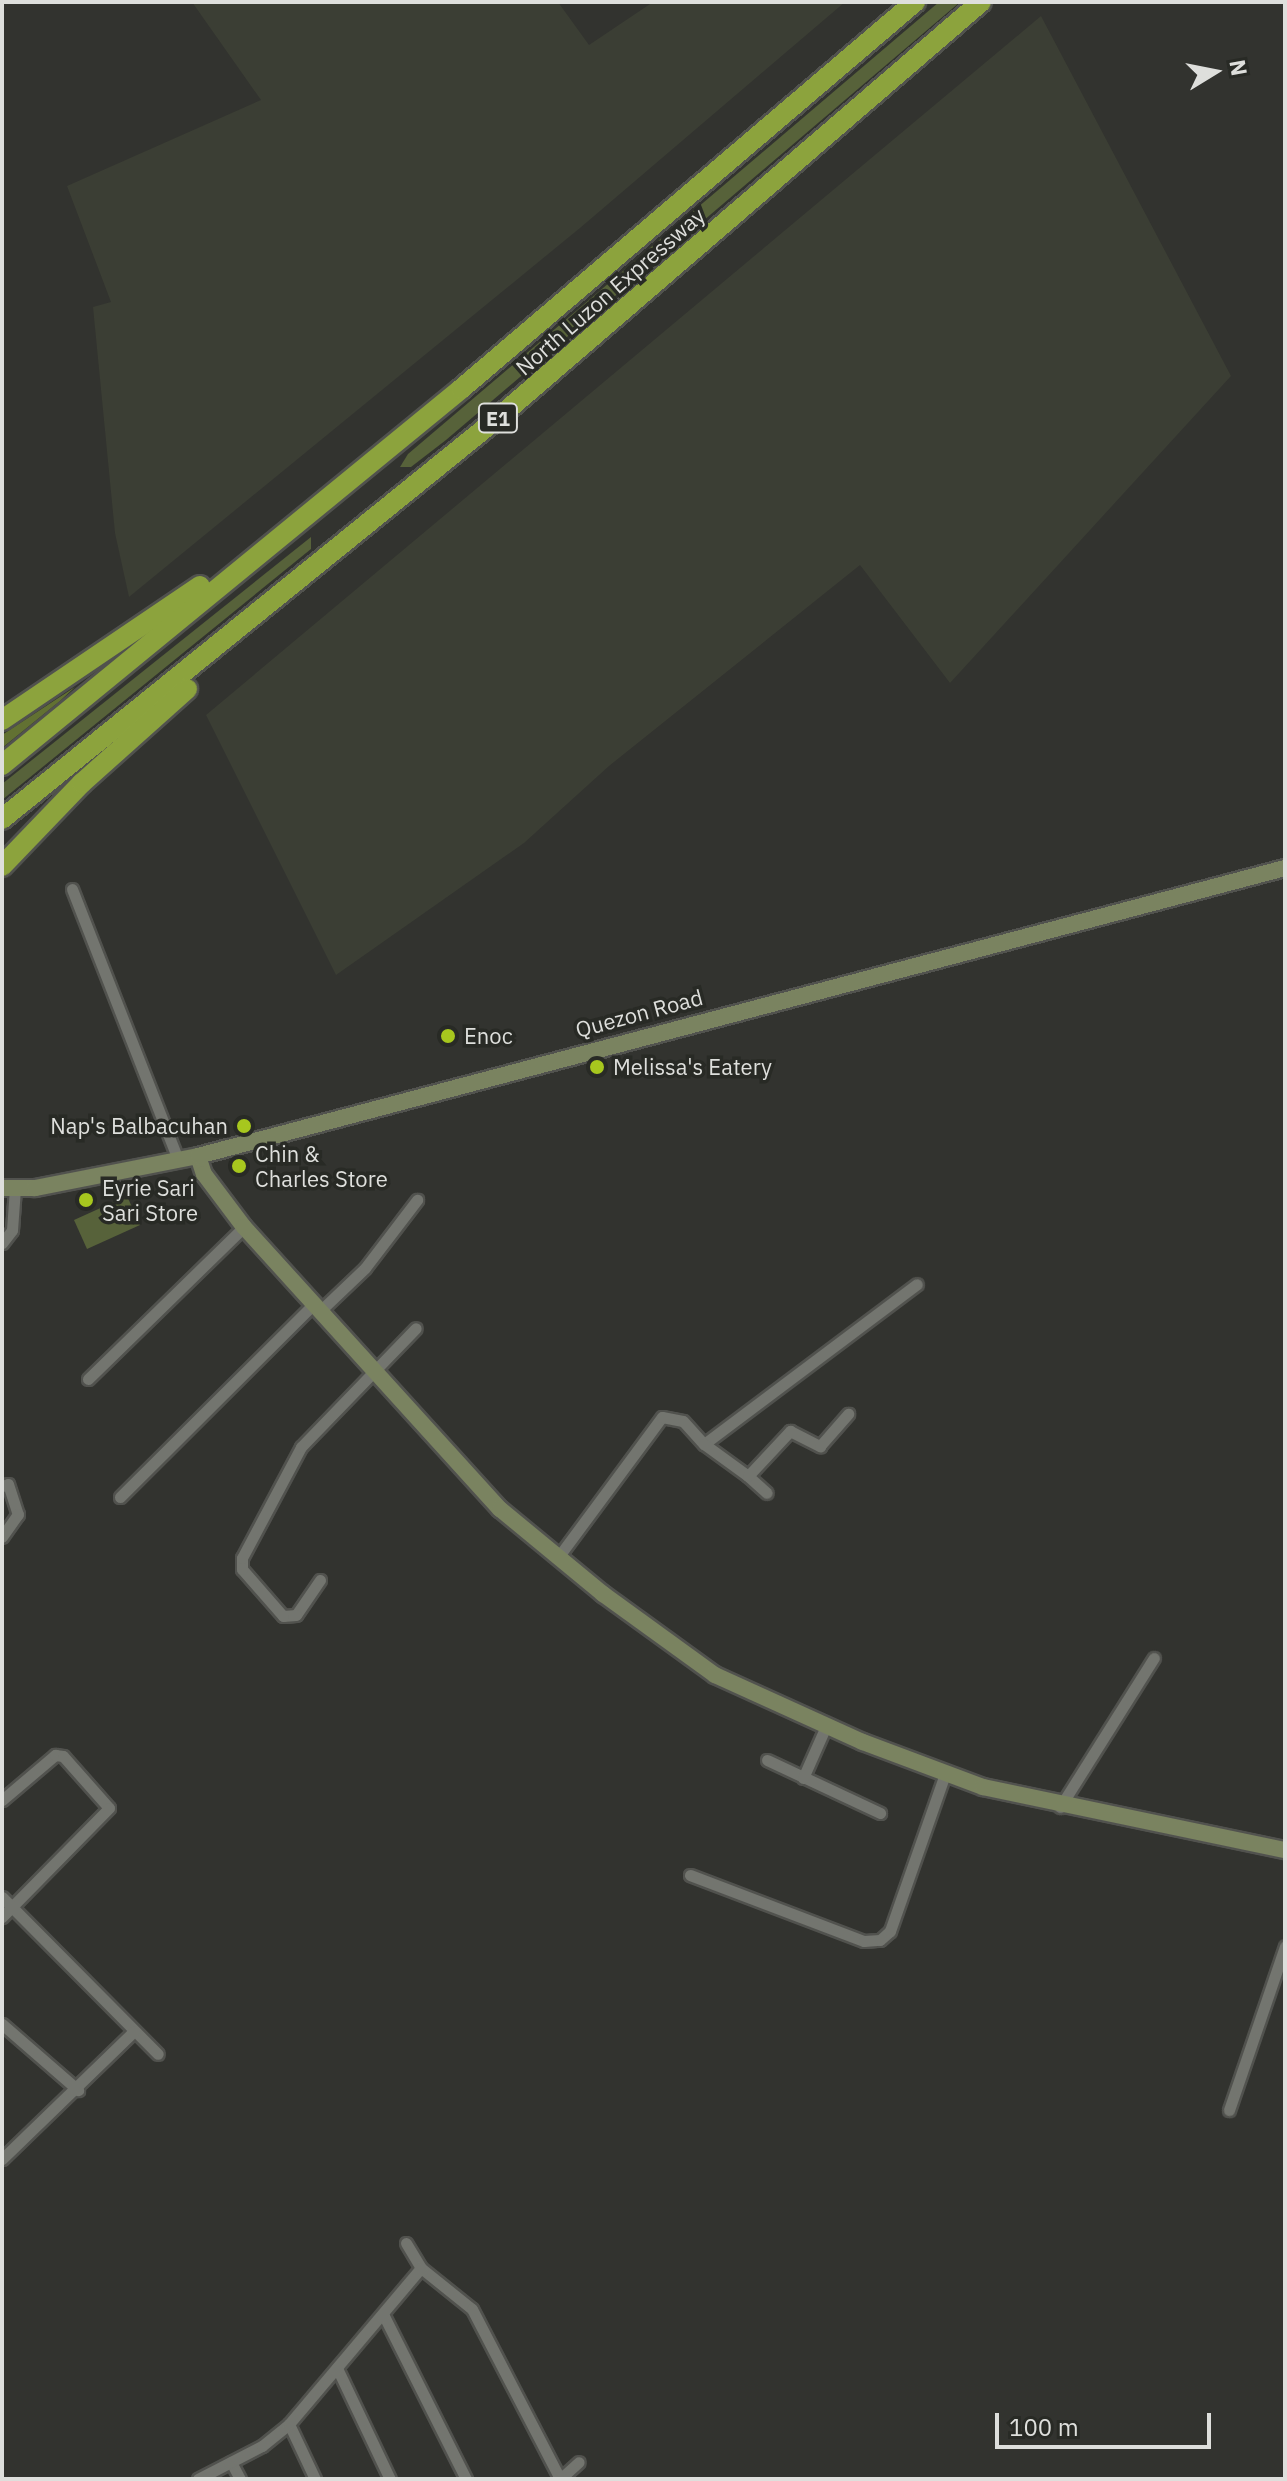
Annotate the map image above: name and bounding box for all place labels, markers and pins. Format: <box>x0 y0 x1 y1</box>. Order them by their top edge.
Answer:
place label: Enoc <box>464 1023 513 1049</box>
marker: Enoc <box>439 1027 457 1045</box>
place label: Melissa's Eatery <box>613 1054 772 1080</box>
marker: Melissa's Eatery <box>588 1058 606 1076</box>
place label: Nap's Balbacuhan <box>50 1113 228 1139</box>
marker: Nap's Balbacuhan <box>235 1117 253 1135</box>
place label: Chin & Charles Store <box>255 1140 388 1192</box>
marker: Chin & Charles Store <box>230 1157 248 1175</box>
place label: Eyrie Sari Sari Store <box>102 1174 198 1226</box>
marker: Eyrie Sari Sari Store <box>77 1191 95 1209</box>

